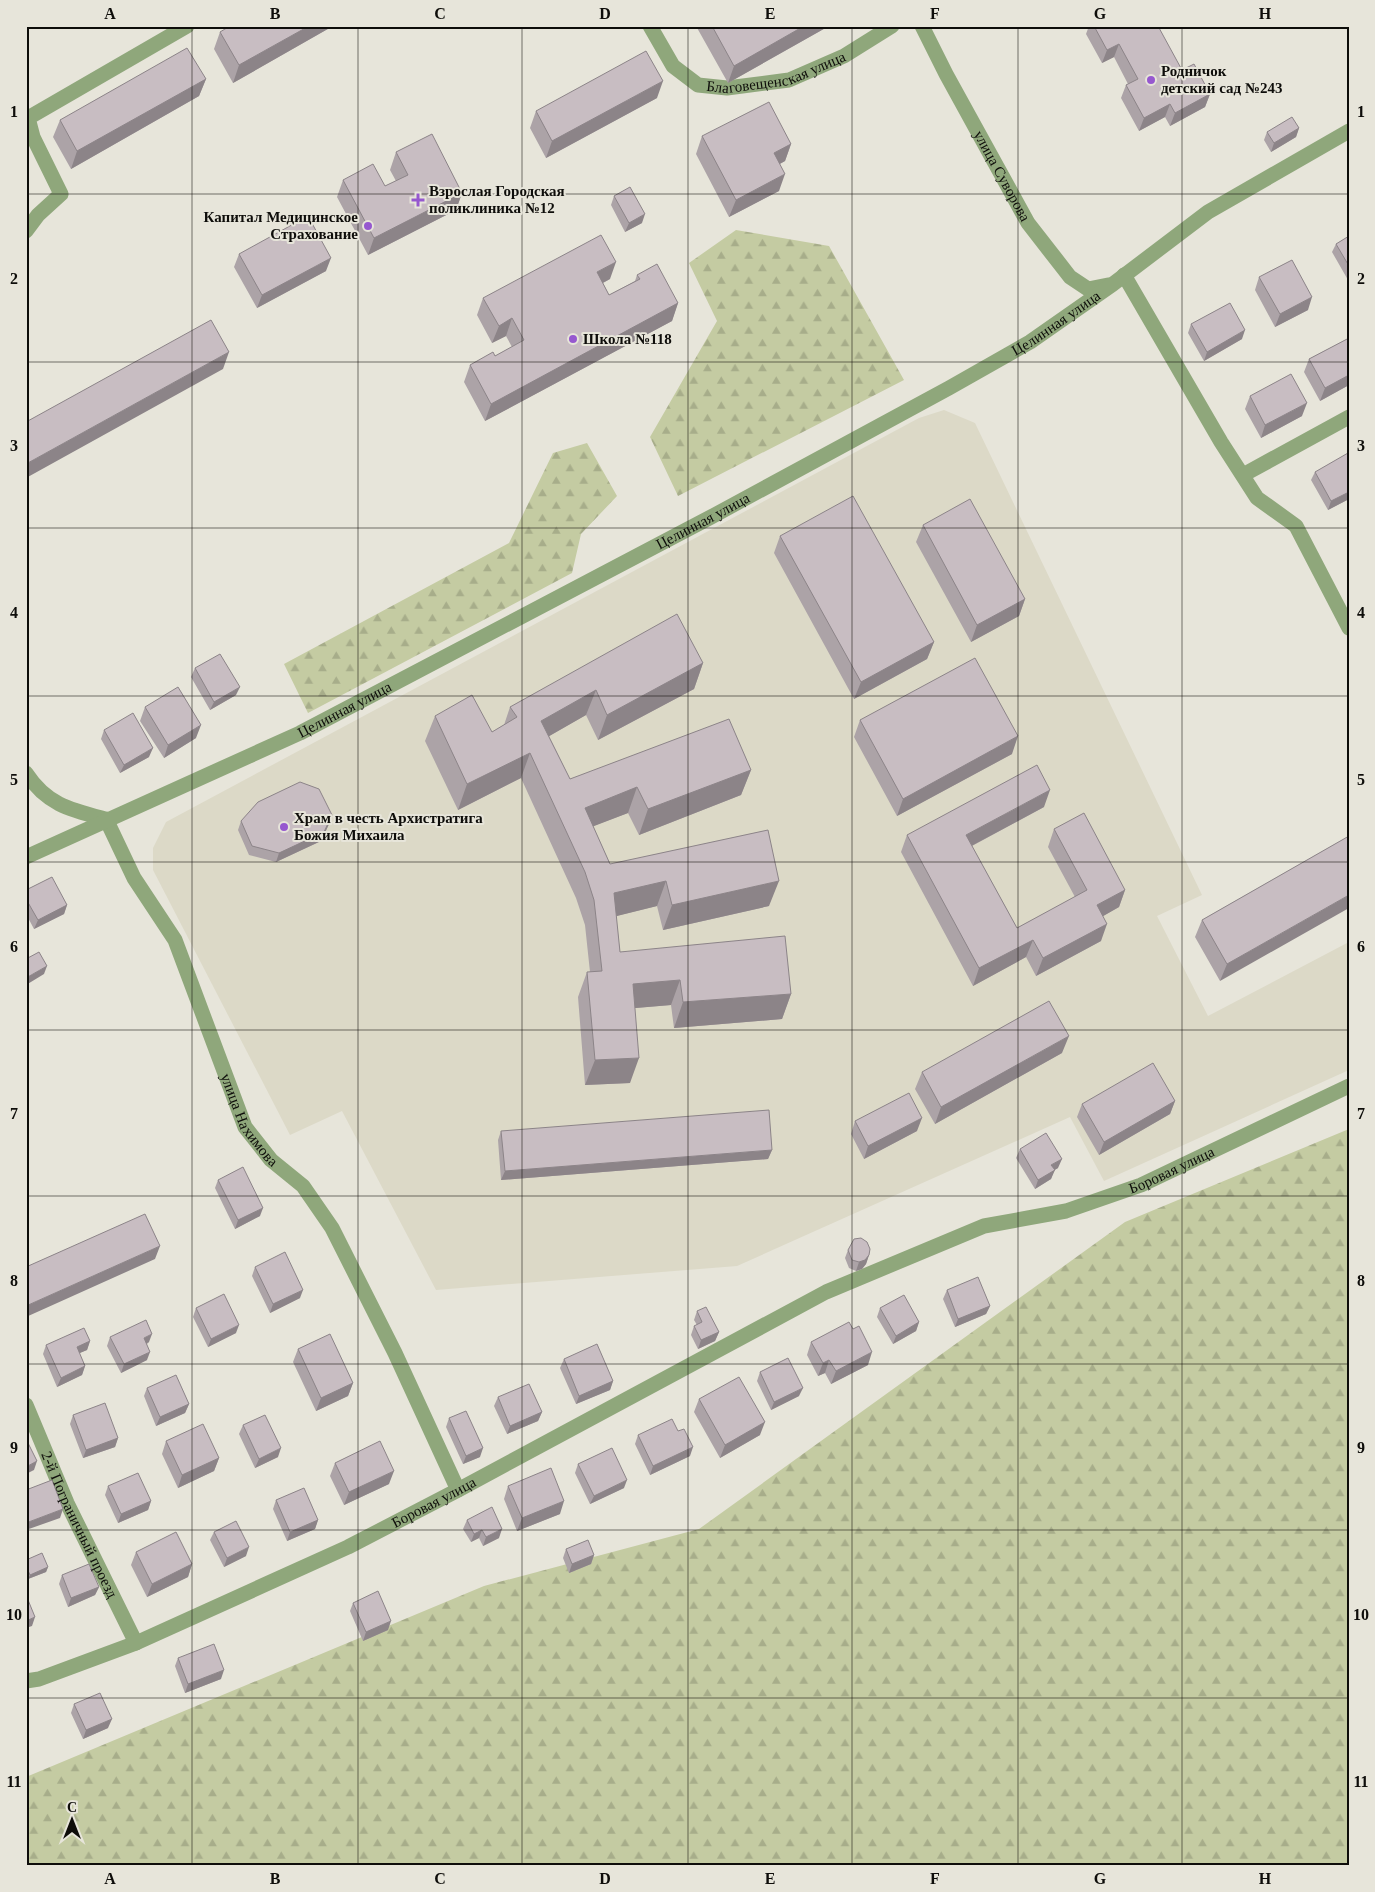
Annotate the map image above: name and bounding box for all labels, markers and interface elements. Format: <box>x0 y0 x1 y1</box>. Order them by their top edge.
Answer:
text: A <box>104 5 116 22</box>
text: B <box>270 5 281 22</box>
text: C <box>434 5 446 22</box>
text: D <box>599 5 611 22</box>
text: E <box>765 5 775 22</box>
text: F <box>930 5 940 22</box>
text: G <box>1094 5 1107 22</box>
text: H <box>1259 5 1272 22</box>
street label: Благовещенская улица <box>706 48 848 96</box>
place label: Родничок детский сад №243 <box>1161 63 1282 96</box>
marker: Родничок детский сад №243 <box>1145 74 1157 86</box>
text: 1 <box>10 103 18 120</box>
text: 1 <box>1357 103 1365 120</box>
street label: улица Суворова <box>971 128 1034 224</box>
place label: Взрослая Городская поликлиника №12 <box>429 183 565 216</box>
marker: Взрослая Городская поликлиника №12 <box>411 193 425 207</box>
place label: Капитал Медицинское Страхование <box>204 209 358 242</box>
marker: Капитал Медицинское Страхование <box>362 220 374 232</box>
text: 2 <box>10 270 18 287</box>
text: 2 <box>1357 270 1365 287</box>
street label: Целинная улица <box>1009 287 1104 359</box>
place label: Школа №118 <box>583 331 672 347</box>
marker: Школа №118 <box>567 333 579 345</box>
text: 3 <box>10 437 18 454</box>
text: 3 <box>1357 437 1365 454</box>
street label: Целинная улица <box>653 489 753 552</box>
text: 4 <box>10 604 18 621</box>
text: 4 <box>1357 604 1365 621</box>
street label: Целинная улица <box>295 678 394 741</box>
text: 5 <box>10 771 18 788</box>
text: 5 <box>1357 771 1365 788</box>
place label: Храм в честь Архистратига Божия Михаила <box>294 810 483 843</box>
marker: Храм в честь Архистратига Божия Михаила <box>278 821 290 833</box>
text: 6 <box>10 938 18 955</box>
text: 6 <box>1357 938 1365 955</box>
street label: улица Нахимова <box>218 1071 281 1170</box>
text: 7 <box>10 1105 18 1122</box>
text: 7 <box>1357 1105 1365 1122</box>
street label: Боровая улица <box>1127 1143 1217 1197</box>
text: 8 <box>10 1272 18 1289</box>
text: 8 <box>1357 1272 1365 1289</box>
text: 9 <box>10 1439 18 1456</box>
text: 9 <box>1357 1439 1365 1456</box>
street label: 2-й Пограничный проезд <box>38 1449 121 1601</box>
street label: Боровая улица <box>389 1474 479 1531</box>
text: 10 <box>6 1606 22 1623</box>
text: 10 <box>1353 1606 1369 1623</box>
text: 11 <box>6 1773 22 1790</box>
text: 11 <box>1353 1773 1369 1790</box>
north arrow <box>48 1794 98 1844</box>
text: С <box>67 1800 77 1815</box>
text: A <box>104 1870 116 1887</box>
text: B <box>270 1870 281 1887</box>
text: C <box>434 1870 446 1887</box>
text: D <box>599 1870 611 1887</box>
text: E <box>765 1870 775 1887</box>
text: F <box>930 1870 940 1887</box>
text: G <box>1094 1870 1107 1887</box>
text: H <box>1259 1870 1272 1887</box>

